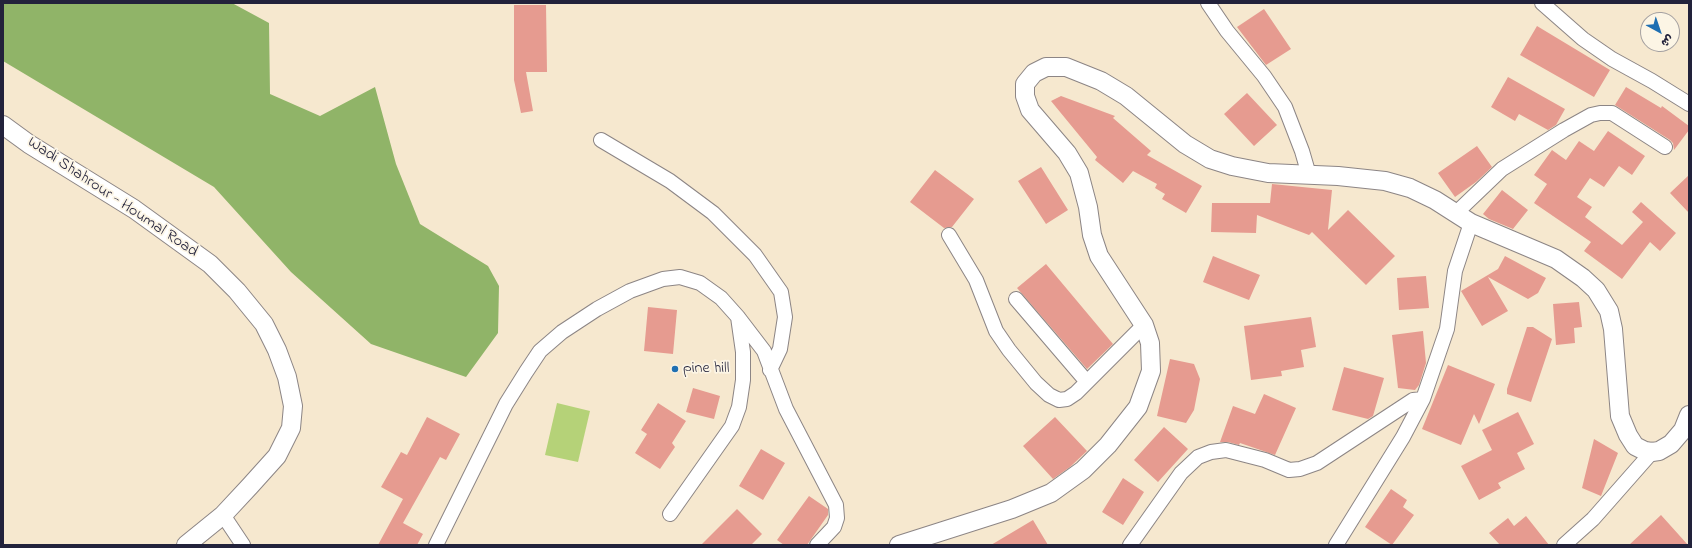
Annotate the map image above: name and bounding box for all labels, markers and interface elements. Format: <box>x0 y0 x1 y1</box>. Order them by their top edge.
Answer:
north arrow <box>1640 12 1680 52</box>
text: ش <box>1657 30 1677 50</box>
street label: Wadi Shahrour - Houmal Road <box>23 134 201 262</box>
place label: pine hill <box>683 359 729 379</box>
marker: pine hill <box>670 364 680 374</box>

